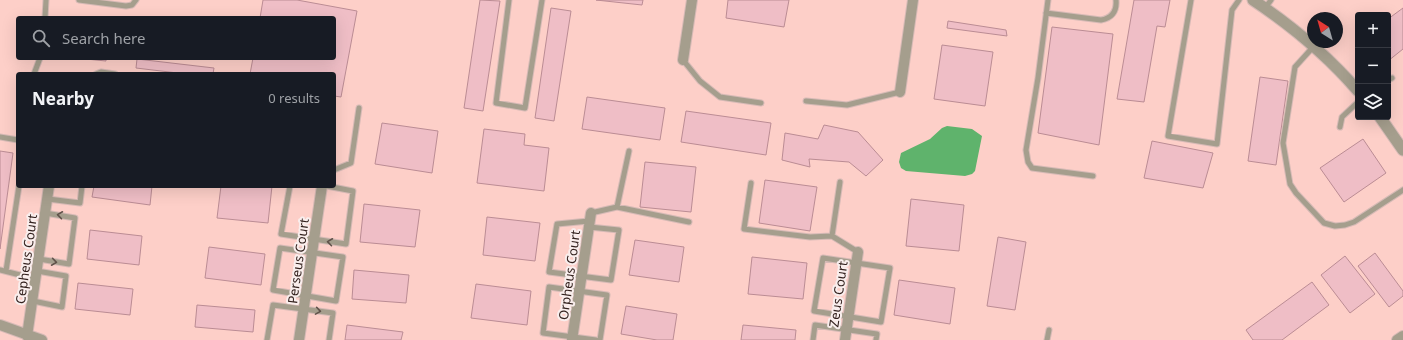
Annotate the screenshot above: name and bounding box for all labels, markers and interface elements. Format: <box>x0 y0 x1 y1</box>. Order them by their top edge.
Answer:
north arrow <box>1307 12 1343 48</box>
map controls <box>1355 12 1391 120</box>
button: + <box>1355 12 1391 48</box>
search box <box>16 16 336 60</box>
icon: search <box>30 27 52 49</box>
text: Search here <box>62 28 145 48</box>
button: − <box>1355 48 1391 84</box>
button: layers <box>1355 84 1391 120</box>
text: Nearby <box>32 87 94 110</box>
text: 0 results <box>268 89 320 107</box>
one-way arrow <box>57 211 63 220</box>
street label: Cepheus Court <box>11 213 41 305</box>
street label: Perseus Court <box>283 217 313 305</box>
street label: Orpheus Court <box>554 229 584 321</box>
one-way arrow <box>327 238 333 247</box>
one-way arrow <box>51 257 57 266</box>
street label: Zeus Court <box>824 259 852 328</box>
one-way arrow <box>315 306 321 315</box>

